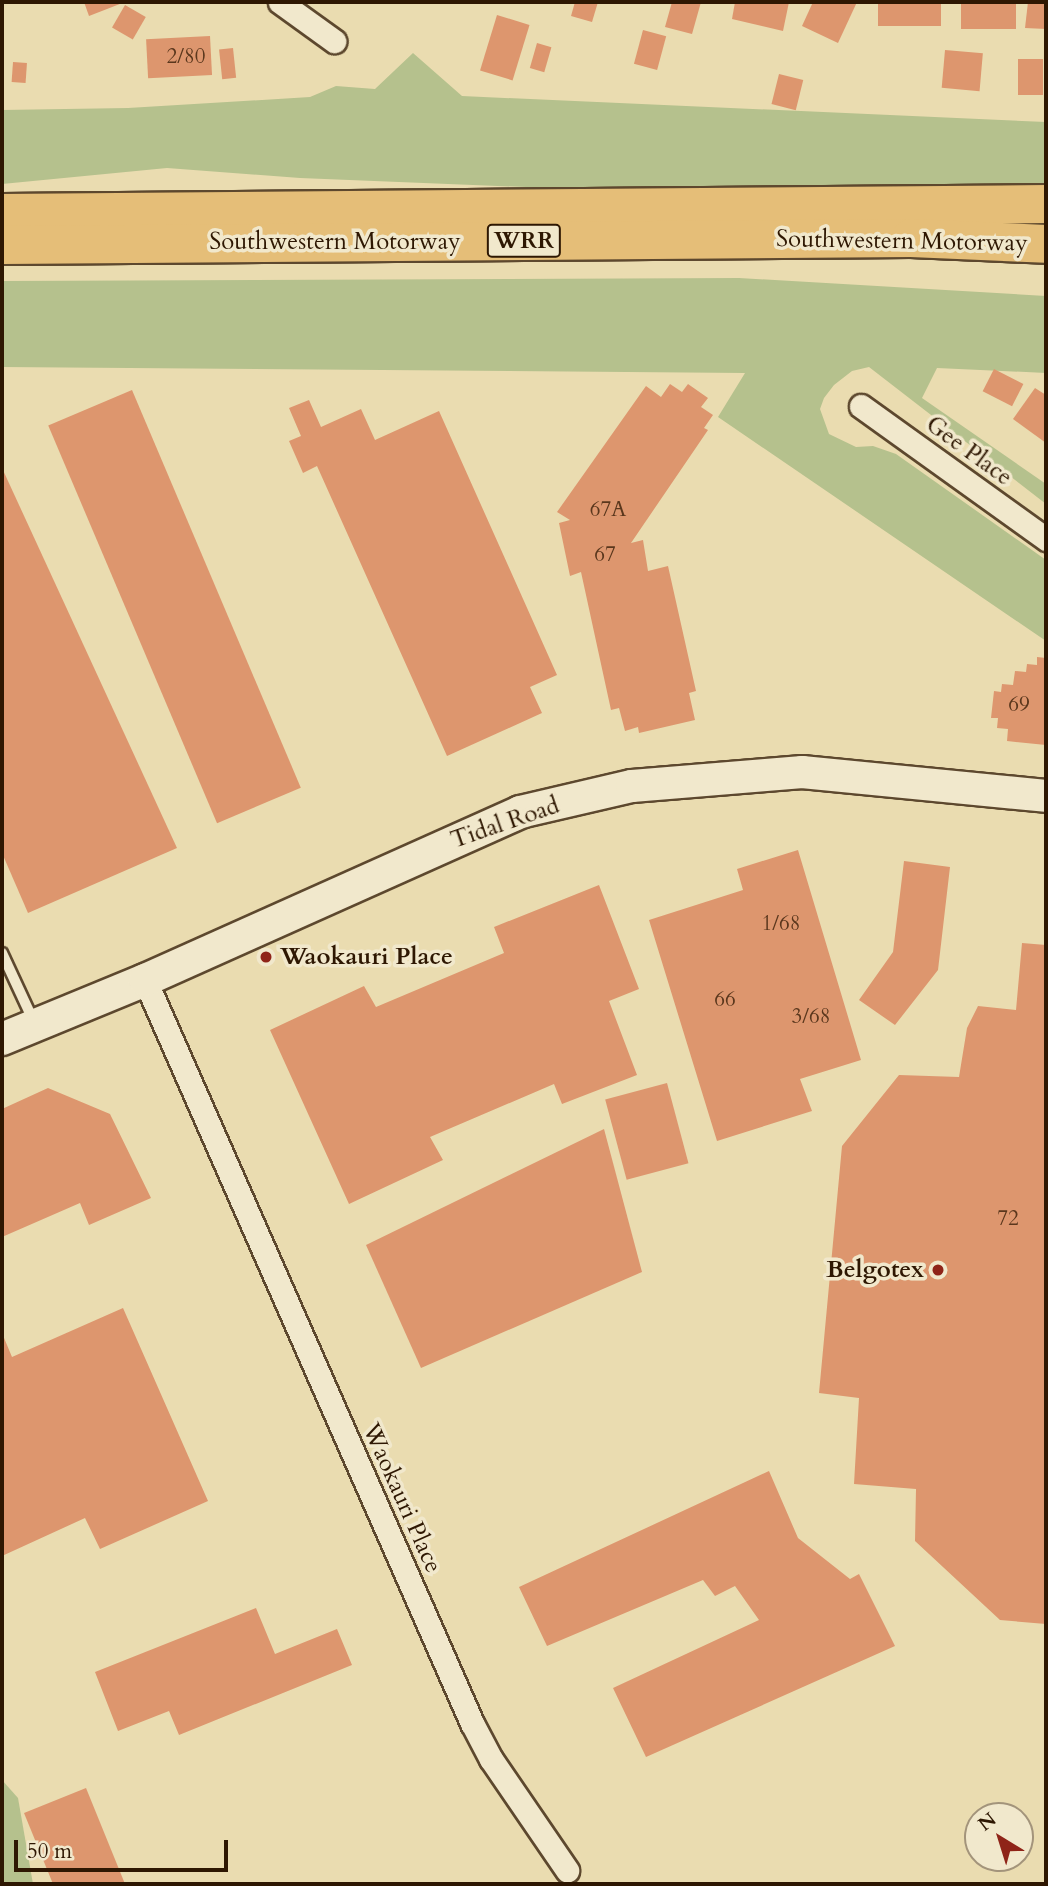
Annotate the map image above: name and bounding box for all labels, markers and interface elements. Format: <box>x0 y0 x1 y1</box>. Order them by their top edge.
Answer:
house number: 2/80 <box>166 44 206 70</box>
road number: WRR <box>486 222 562 260</box>
street label: Southwestern Motorway <box>776 224 1028 258</box>
street label: Southwestern Motorway <box>209 228 461 256</box>
street label: Gee Place <box>920 410 1018 492</box>
house number: 67A <box>590 497 626 523</box>
house number: 67 <box>594 542 616 568</box>
house number: 69 <box>1008 692 1030 718</box>
street label: Tidal Road <box>447 791 563 855</box>
house number: 1/68 <box>761 911 801 937</box>
place label: Waokauri Place <box>280 943 453 971</box>
marker: Waokauri Place <box>258 949 274 965</box>
house number: 66 <box>714 987 736 1013</box>
house number: 3/68 <box>791 1004 831 1030</box>
house number: 72 <box>997 1206 1019 1232</box>
place label: Belgotex <box>826 1256 924 1284</box>
marker: Belgotex <box>930 1262 946 1278</box>
street label: Waokauri Place <box>356 1419 448 1577</box>
north arrow <box>964 1802 1034 1872</box>
text: N <box>973 1807 1002 1837</box>
scale bar <box>18 1826 231 1870</box>
text: 50 m <box>27 1837 72 1866</box>

